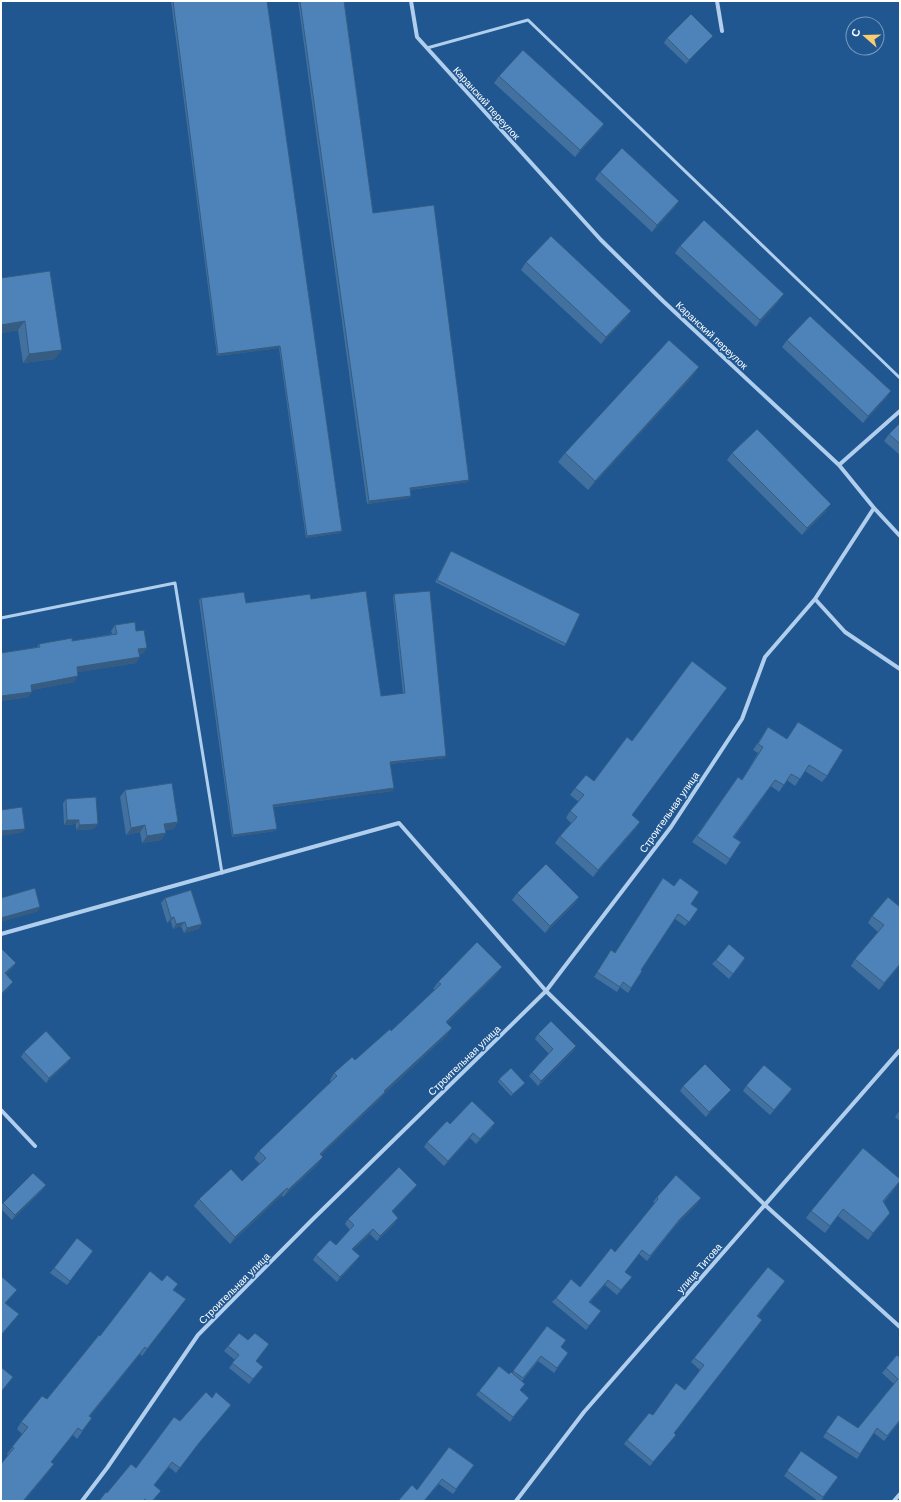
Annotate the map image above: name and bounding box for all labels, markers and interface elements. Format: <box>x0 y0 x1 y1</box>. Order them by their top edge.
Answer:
north arrow <box>845 16 885 56</box>
text: С <box>848 26 864 39</box>
street label: Каранский переулок <box>450 64 523 143</box>
street label: Каранский переулок <box>673 299 751 373</box>
street label: Строительная улица <box>637 769 702 855</box>
street label: Строительная улица <box>425 1022 504 1098</box>
street label: улица Титова <box>674 1240 725 1296</box>
street label: Строительная улица <box>196 1250 273 1327</box>

